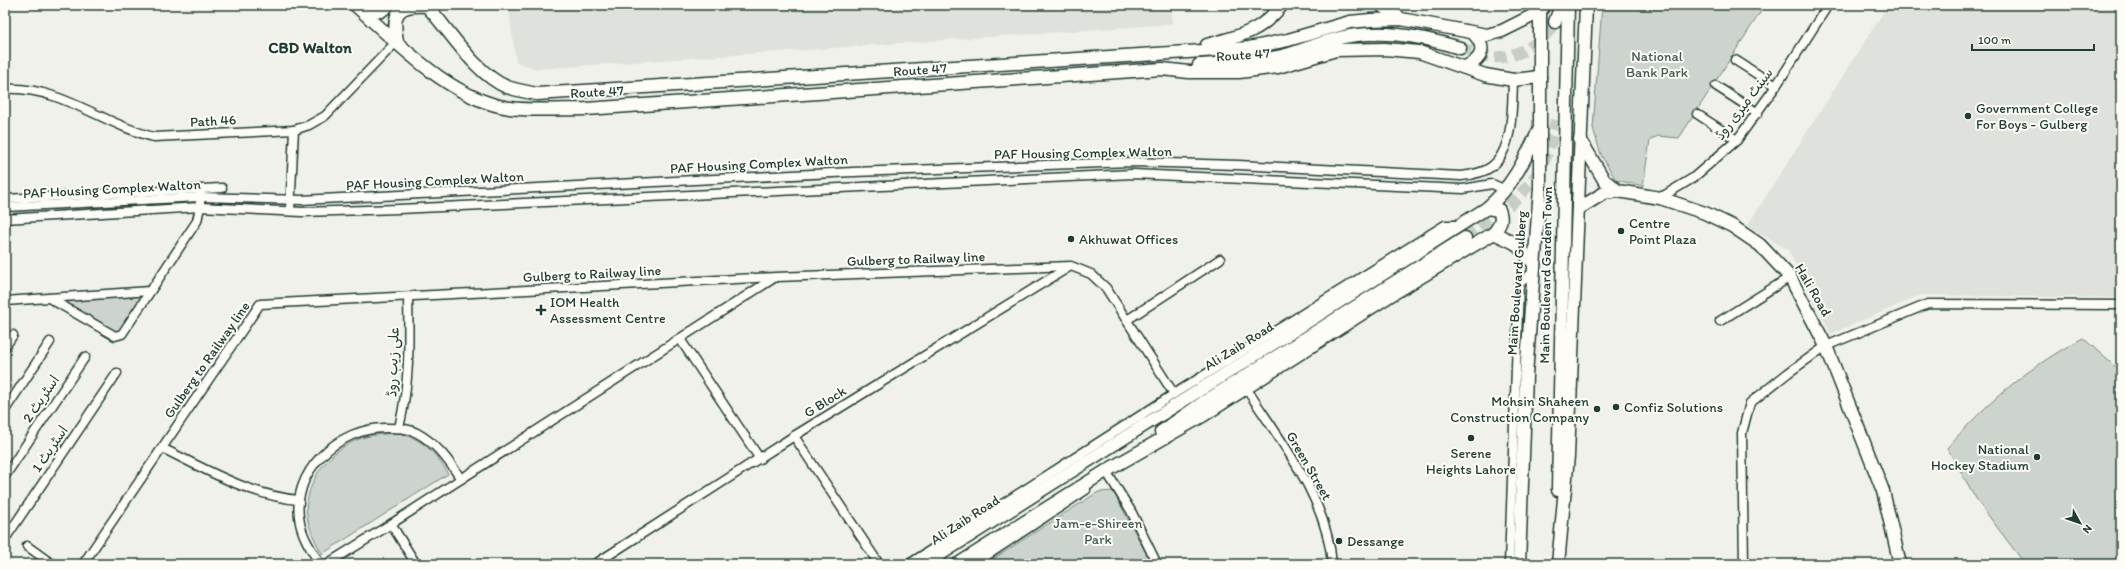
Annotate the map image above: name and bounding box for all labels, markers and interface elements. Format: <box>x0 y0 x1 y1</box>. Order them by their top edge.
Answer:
scale bar <box>1972 26 2094 52</box>
text: 100 m <box>1978 33 2011 47</box>
district label: CBD Walton <box>268 38 353 57</box>
street label: Route 47 <box>1216 45 1270 65</box>
park label: National Bank Park <box>1626 48 1689 81</box>
street label: Route 47 <box>893 60 947 80</box>
street label: سینٹ میری روڈ <box>1711 64 1777 144</box>
street label: Route 47 <box>570 82 624 102</box>
place label: Government College For Boys - Gulberg <box>1976 100 2098 133</box>
street label: Path 46 <box>190 111 236 131</box>
marker: Government College For Boys - Gulberg <box>1963 111 1973 121</box>
street label: PAF Housing Complex Walton <box>994 143 1172 163</box>
street label: PAF Housing Complex Walton <box>670 151 848 177</box>
street label: PAF Housing Complex Walton <box>346 168 524 194</box>
street label: PAF Housing Complex Walton <box>23 176 201 202</box>
street label: Main Boulevard Garden Town <box>1536 186 1556 364</box>
street label: Main Boulevard Gulberg <box>1503 209 1531 356</box>
place label: Centre Point Plaza <box>1629 215 1697 248</box>
marker: Centre Point Plaza <box>1616 226 1626 236</box>
place label: Akhuwat Offices <box>1079 231 1178 248</box>
marker: Akhuwat Offices <box>1066 234 1076 244</box>
street label: Gulberg to Railway line <box>846 248 986 270</box>
street label: Hali Road <box>1791 261 1835 320</box>
street label: Gulberg to Railway line <box>522 262 662 286</box>
place label: IOM Health Assessment Centre <box>550 294 666 327</box>
street label: Gulberg to Railway line <box>160 298 254 422</box>
marker: IOM Health Assessment Centre <box>535 304 547 316</box>
street label: Ali Zaib Road <box>1201 318 1277 374</box>
street label: علی زیب روڈ <box>383 327 403 397</box>
street label: اسٹریٹ 2 <box>19 372 63 426</box>
street label: G Block <box>801 382 850 422</box>
place label: Mohsin Shaheen Construction Company <box>1450 393 1589 426</box>
place label: Confiz Solutions <box>1624 399 1723 416</box>
marker: Confiz Solutions <box>1611 402 1621 412</box>
marker: Mohsin Shaheen Construction Company <box>1592 404 1602 414</box>
street label: اسٹریٹ 1 <box>28 423 72 475</box>
street label: Green Street <box>1283 429 1335 503</box>
marker: Serene Heights Lahore <box>1466 433 1476 443</box>
place label: National Hockey Stadium <box>1931 441 2029 474</box>
place label: Serene Heights Lahore <box>1426 445 1516 478</box>
marker: National Hockey Stadium <box>2032 452 2042 462</box>
street label: Ali Zaib Road <box>927 491 1003 549</box>
north arrow <box>2060 503 2100 543</box>
park label: Jam-e-Shireen Park <box>1054 515 1143 548</box>
text: N <box>2080 522 2095 536</box>
place label: Dessange <box>1347 533 1404 550</box>
marker: Dessange <box>1334 536 1344 546</box>

